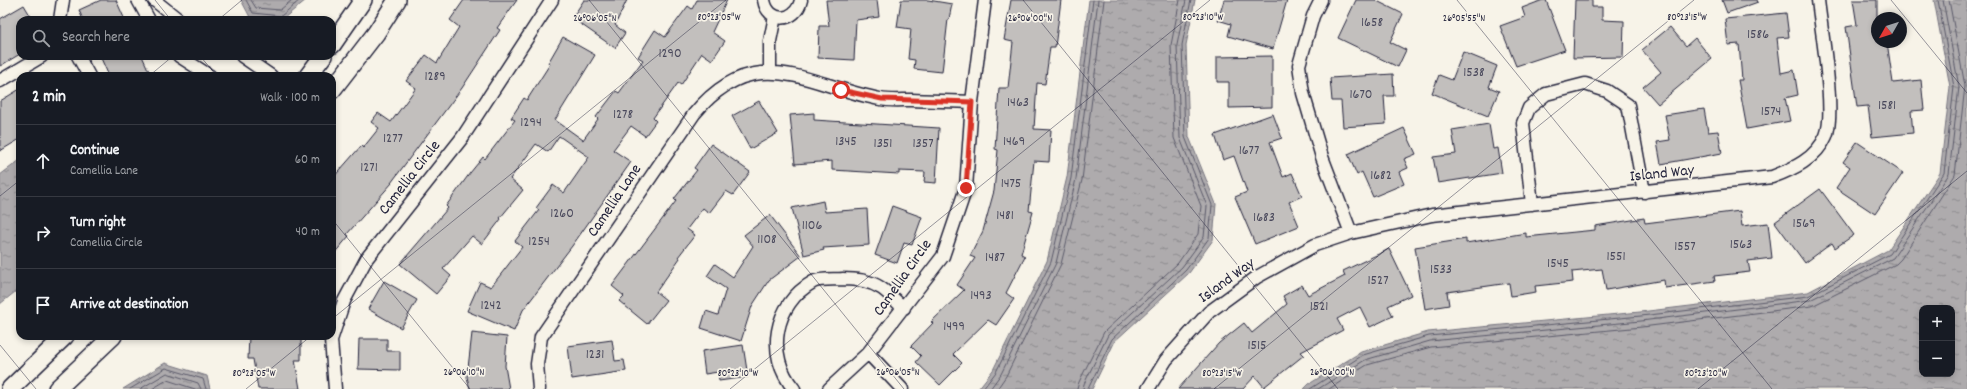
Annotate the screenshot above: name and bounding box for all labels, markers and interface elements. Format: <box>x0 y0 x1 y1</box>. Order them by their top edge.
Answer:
text: 80°23'05"W <box>698 11 741 25</box>
text: 80°23'10"W <box>1183 11 1223 25</box>
text: 80°23'15"W <box>1667 11 1707 25</box>
text: 26°06'05"N <box>573 12 617 26</box>
text: 26°06'00"N <box>1008 12 1052 26</box>
text: 26°05'55"N <box>1443 12 1485 26</box>
north arrow <box>1871 12 1907 48</box>
house number: 1658 <box>1361 13 1383 33</box>
search box <box>16 16 336 60</box>
house number: 1586 <box>1747 25 1769 45</box>
icon: search <box>30 27 52 49</box>
text: Search here <box>62 27 130 49</box>
house number: 1290 <box>658 44 682 64</box>
house number: 1538 <box>1463 63 1485 83</box>
house number: 1289 <box>424 67 446 87</box>
route start <box>832 81 850 99</box>
house number: 1670 <box>1350 85 1372 105</box>
text: 2 min <box>32 86 66 110</box>
text: Walk · 100 m <box>260 89 320 108</box>
house number: 1463 <box>1007 93 1029 113</box>
house number: 1581 <box>1878 96 1896 116</box>
house number: 1574 <box>1761 102 1781 122</box>
house number: 1278 <box>613 105 633 125</box>
house number: 1294 <box>520 113 542 133</box>
house number: 1277 <box>383 129 403 149</box>
house number: 1345 <box>835 132 857 152</box>
house number: 1469 <box>1003 132 1025 152</box>
house number: 1351 <box>874 134 892 154</box>
house number: 1357 <box>912 134 934 154</box>
street label: Camellia Circle <box>373 136 447 220</box>
text: Continue <box>70 140 119 162</box>
house number: 1677 <box>1239 141 1259 161</box>
icon: ahead <box>32 150 54 172</box>
text: 60 m <box>295 151 320 170</box>
house number: 1271 <box>360 158 378 178</box>
street label: Island Way <box>1629 159 1696 189</box>
street label: Camellia Lane <box>582 160 648 242</box>
text: Camellia Lane <box>70 162 138 181</box>
house number: 1682 <box>1370 166 1392 186</box>
house number: 1475 <box>1001 174 1021 194</box>
route end <box>957 179 975 197</box>
house number: 1260 <box>550 204 574 224</box>
house number: 1481 <box>996 206 1014 226</box>
house number: 1683 <box>1253 208 1275 228</box>
text: Turn right <box>70 212 126 234</box>
house number: 1569 <box>1793 214 1815 234</box>
house number: 1106 <box>802 216 822 236</box>
icon: right <box>32 222 54 244</box>
text: 40 m <box>296 223 320 242</box>
house number: 1108 <box>757 230 777 250</box>
house number: 1254 <box>528 232 550 252</box>
text: Camellia Circle <box>70 234 142 253</box>
street label: Camellia Circle <box>868 235 938 321</box>
house number: 1563 <box>1730 235 1752 255</box>
house number: 1557 <box>1674 237 1696 257</box>
house number: 1551 <box>1606 247 1626 267</box>
house number: 1487 <box>985 248 1005 268</box>
street label: Island Way <box>1194 252 1260 309</box>
house number: 1545 <box>1547 254 1569 274</box>
house number: 1533 <box>1430 260 1452 280</box>
house number: 1527 <box>1367 271 1389 291</box>
house number: 1493 <box>970 286 992 306</box>
icon: arrive <box>32 294 54 316</box>
text: Arrive at destination <box>70 294 188 316</box>
house number: 1242 <box>480 296 502 316</box>
house number: 1521 <box>1310 297 1328 317</box>
map controls <box>1919 305 1955 377</box>
button: + <box>1919 305 1955 341</box>
house number: 1499 <box>943 317 965 337</box>
house number: 1515 <box>1247 336 1267 356</box>
button: − <box>1919 341 1955 377</box>
house number: 1231 <box>586 345 604 365</box>
text: 26°06'10"N <box>444 366 485 380</box>
text: 26°06'05"N <box>876 366 920 380</box>
text: 26°06'00"N <box>1310 366 1354 380</box>
text: 80°23'05"W <box>233 367 276 381</box>
text: 80°23'10"W <box>718 367 758 381</box>
text: 80°23'15"W <box>1202 367 1242 381</box>
text: 80°23'20"W <box>1685 367 1728 381</box>

